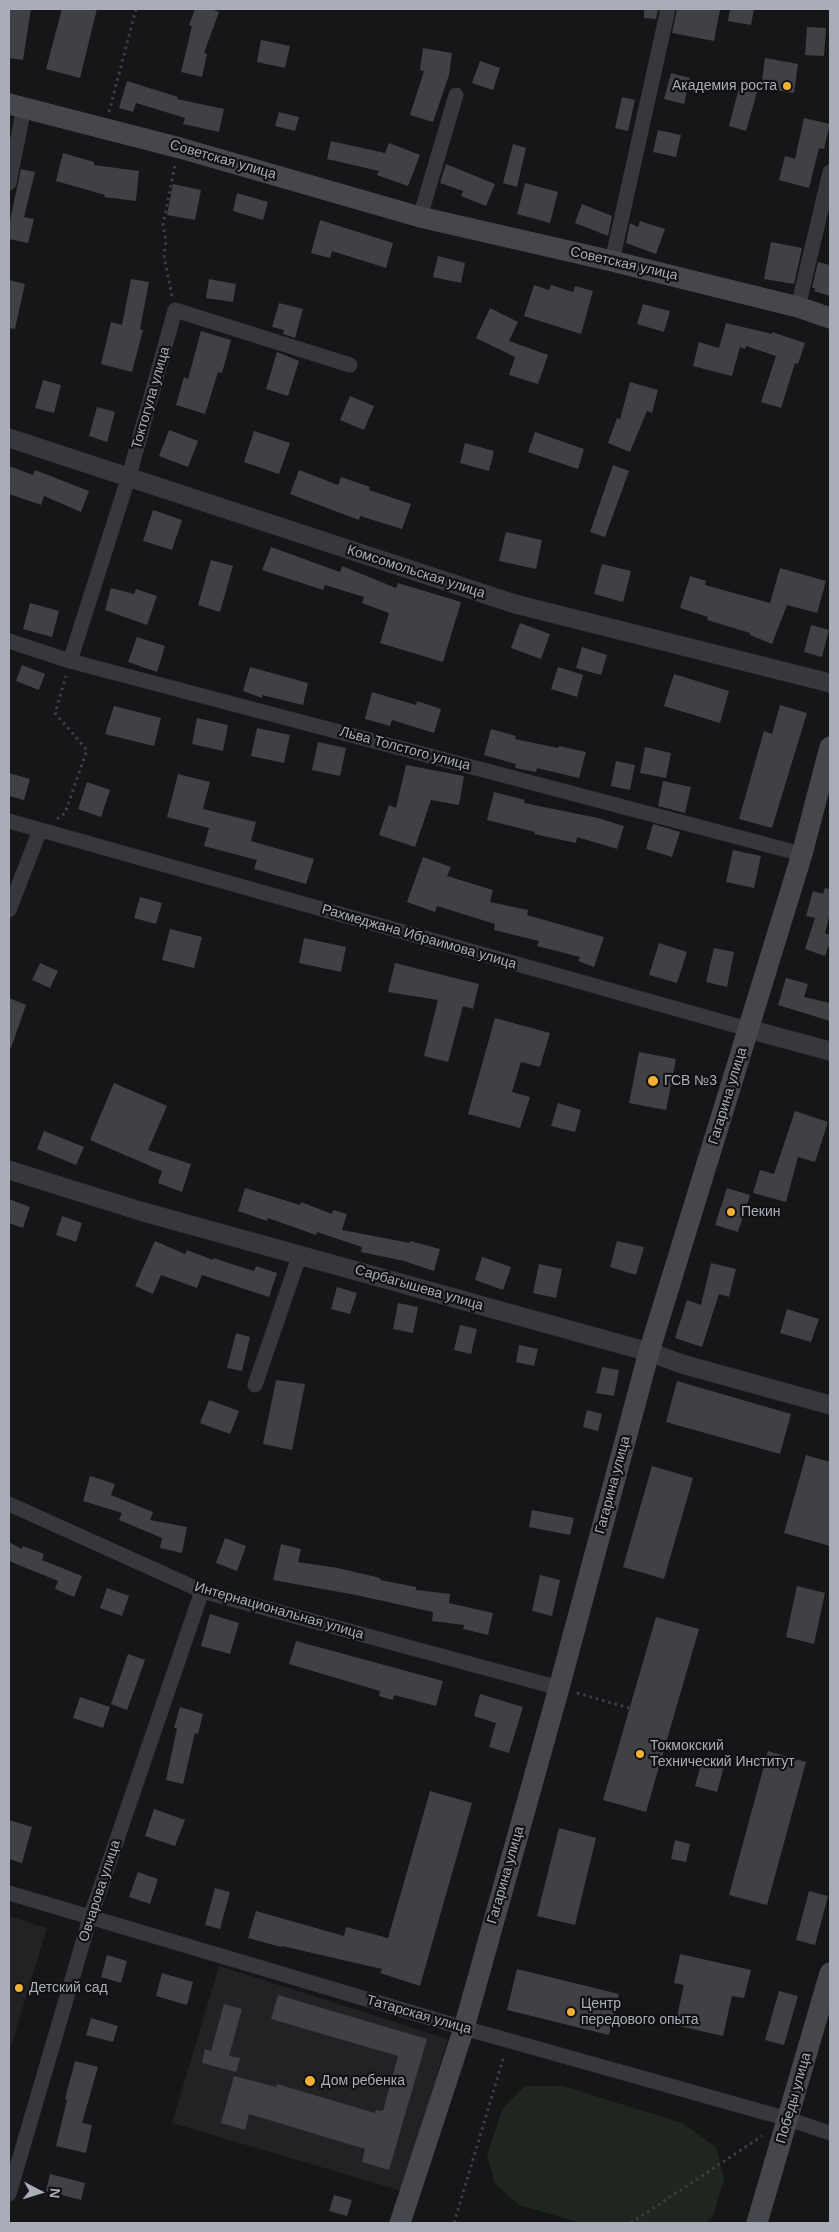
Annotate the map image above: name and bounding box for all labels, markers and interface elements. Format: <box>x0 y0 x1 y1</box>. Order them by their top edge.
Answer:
place label: Академия роста <box>672 78 777 94</box>
marker: Академия роста <box>781 80 793 92</box>
street label: Советская улица <box>168 137 278 183</box>
street label: Советская улица <box>569 243 679 285</box>
street label: Токтогула улица <box>128 345 174 451</box>
street label: Комсомольская улица <box>345 542 487 602</box>
street label: Льва Толстого улица <box>338 723 472 775</box>
street label: Рахмеджана Ибраимова улица <box>320 901 518 973</box>
street label: Гагарина улица <box>705 1045 751 1147</box>
place label: ГСВ №3 <box>664 1073 717 1089</box>
marker: ГСВ №3 <box>646 1074 660 1088</box>
place label: Пекин <box>741 1204 781 1220</box>
marker: Пекин <box>725 1206 737 1218</box>
street label: Сарбагышева улица <box>353 1262 485 1314</box>
street label: Гагарина улица <box>592 1434 634 1536</box>
street label: Интернациональная улица <box>192 1579 366 1643</box>
place label: Токмокский Технический Институт <box>650 1738 795 1770</box>
marker: Токмокский Технический Институт <box>634 1748 646 1760</box>
street label: Гагарина улица <box>484 1824 528 1926</box>
street label: Овчарова улица <box>76 1838 124 1944</box>
place label: Детский сад <box>29 1980 108 1996</box>
marker: Детский сад <box>13 1982 25 1994</box>
street label: Татарская улица <box>365 1992 473 2038</box>
place label: Центр передового опыта <box>581 1996 699 2028</box>
marker: Центр передового опыта <box>565 2006 577 2018</box>
street label: Победы улица <box>773 2051 815 2145</box>
place label: Дом ребенка <box>321 2073 405 2089</box>
marker: Дом ребенка <box>303 2074 317 2088</box>
north arrow <box>15 2167 65 2217</box>
text: N <box>47 2188 63 2199</box>

